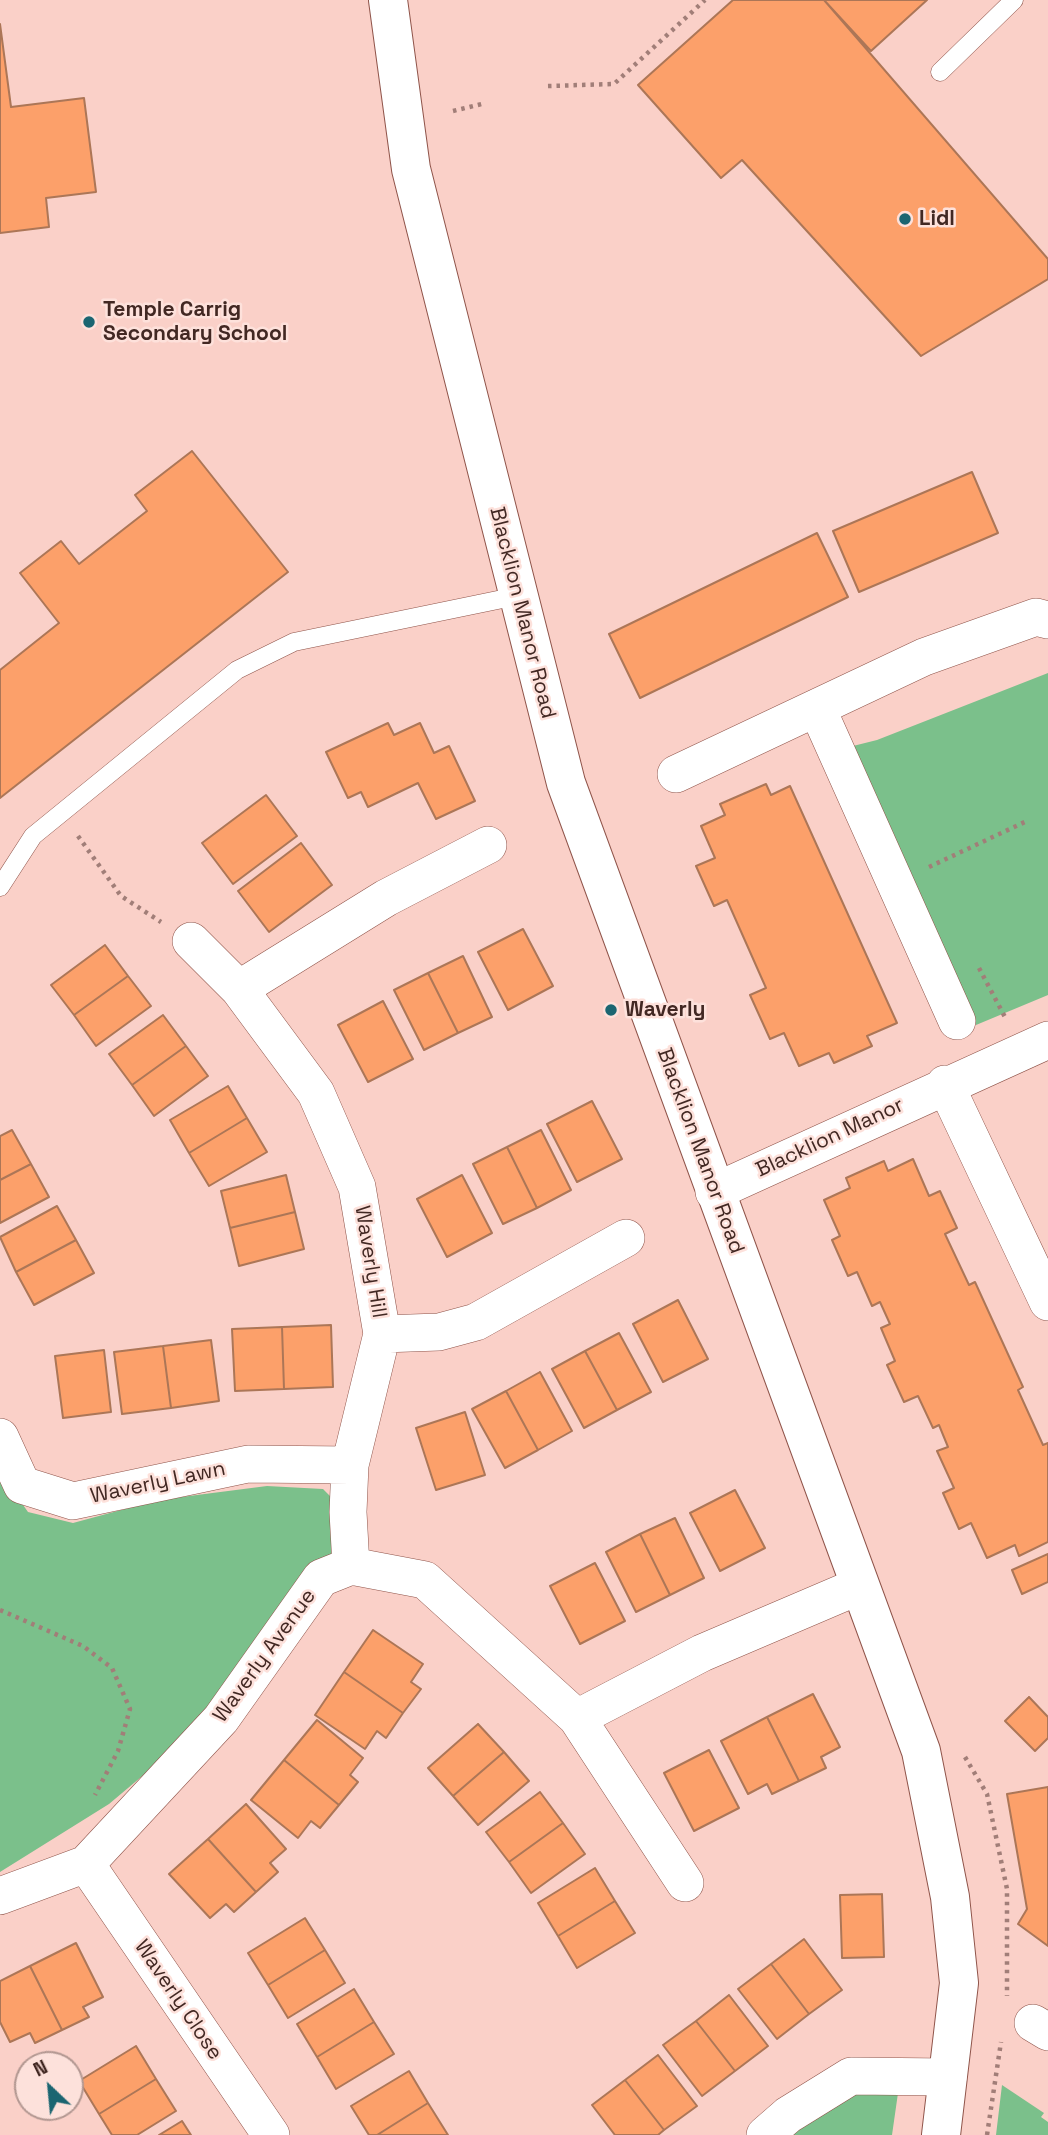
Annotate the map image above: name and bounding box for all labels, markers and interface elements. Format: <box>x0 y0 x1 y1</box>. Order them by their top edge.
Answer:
place label: Lidl <box>919 206 955 232</box>
marker: Lidl <box>897 211 913 227</box>
place label: Temple Carrig Secondary School <box>103 297 287 347</box>
marker: Temple Carrig Secondary School <box>81 314 97 330</box>
street label: Blacklion Manor Road <box>484 505 560 721</box>
place label: Waverly <box>625 997 705 1023</box>
marker: Waverly <box>603 1002 619 1018</box>
street label: Blacklion Manor Road <box>651 1045 749 1257</box>
street label: Blacklion Manor <box>752 1093 908 1183</box>
street label: Waverly Hill <box>349 1204 391 1320</box>
street label: Waverly Lawn <box>88 1456 228 1510</box>
street label: Waverly Avenue <box>208 1584 322 1728</box>
street label: Waverly Close <box>129 1935 227 2065</box>
north arrow <box>14 2051 84 2121</box>
text: N <box>29 2054 52 2083</box>

